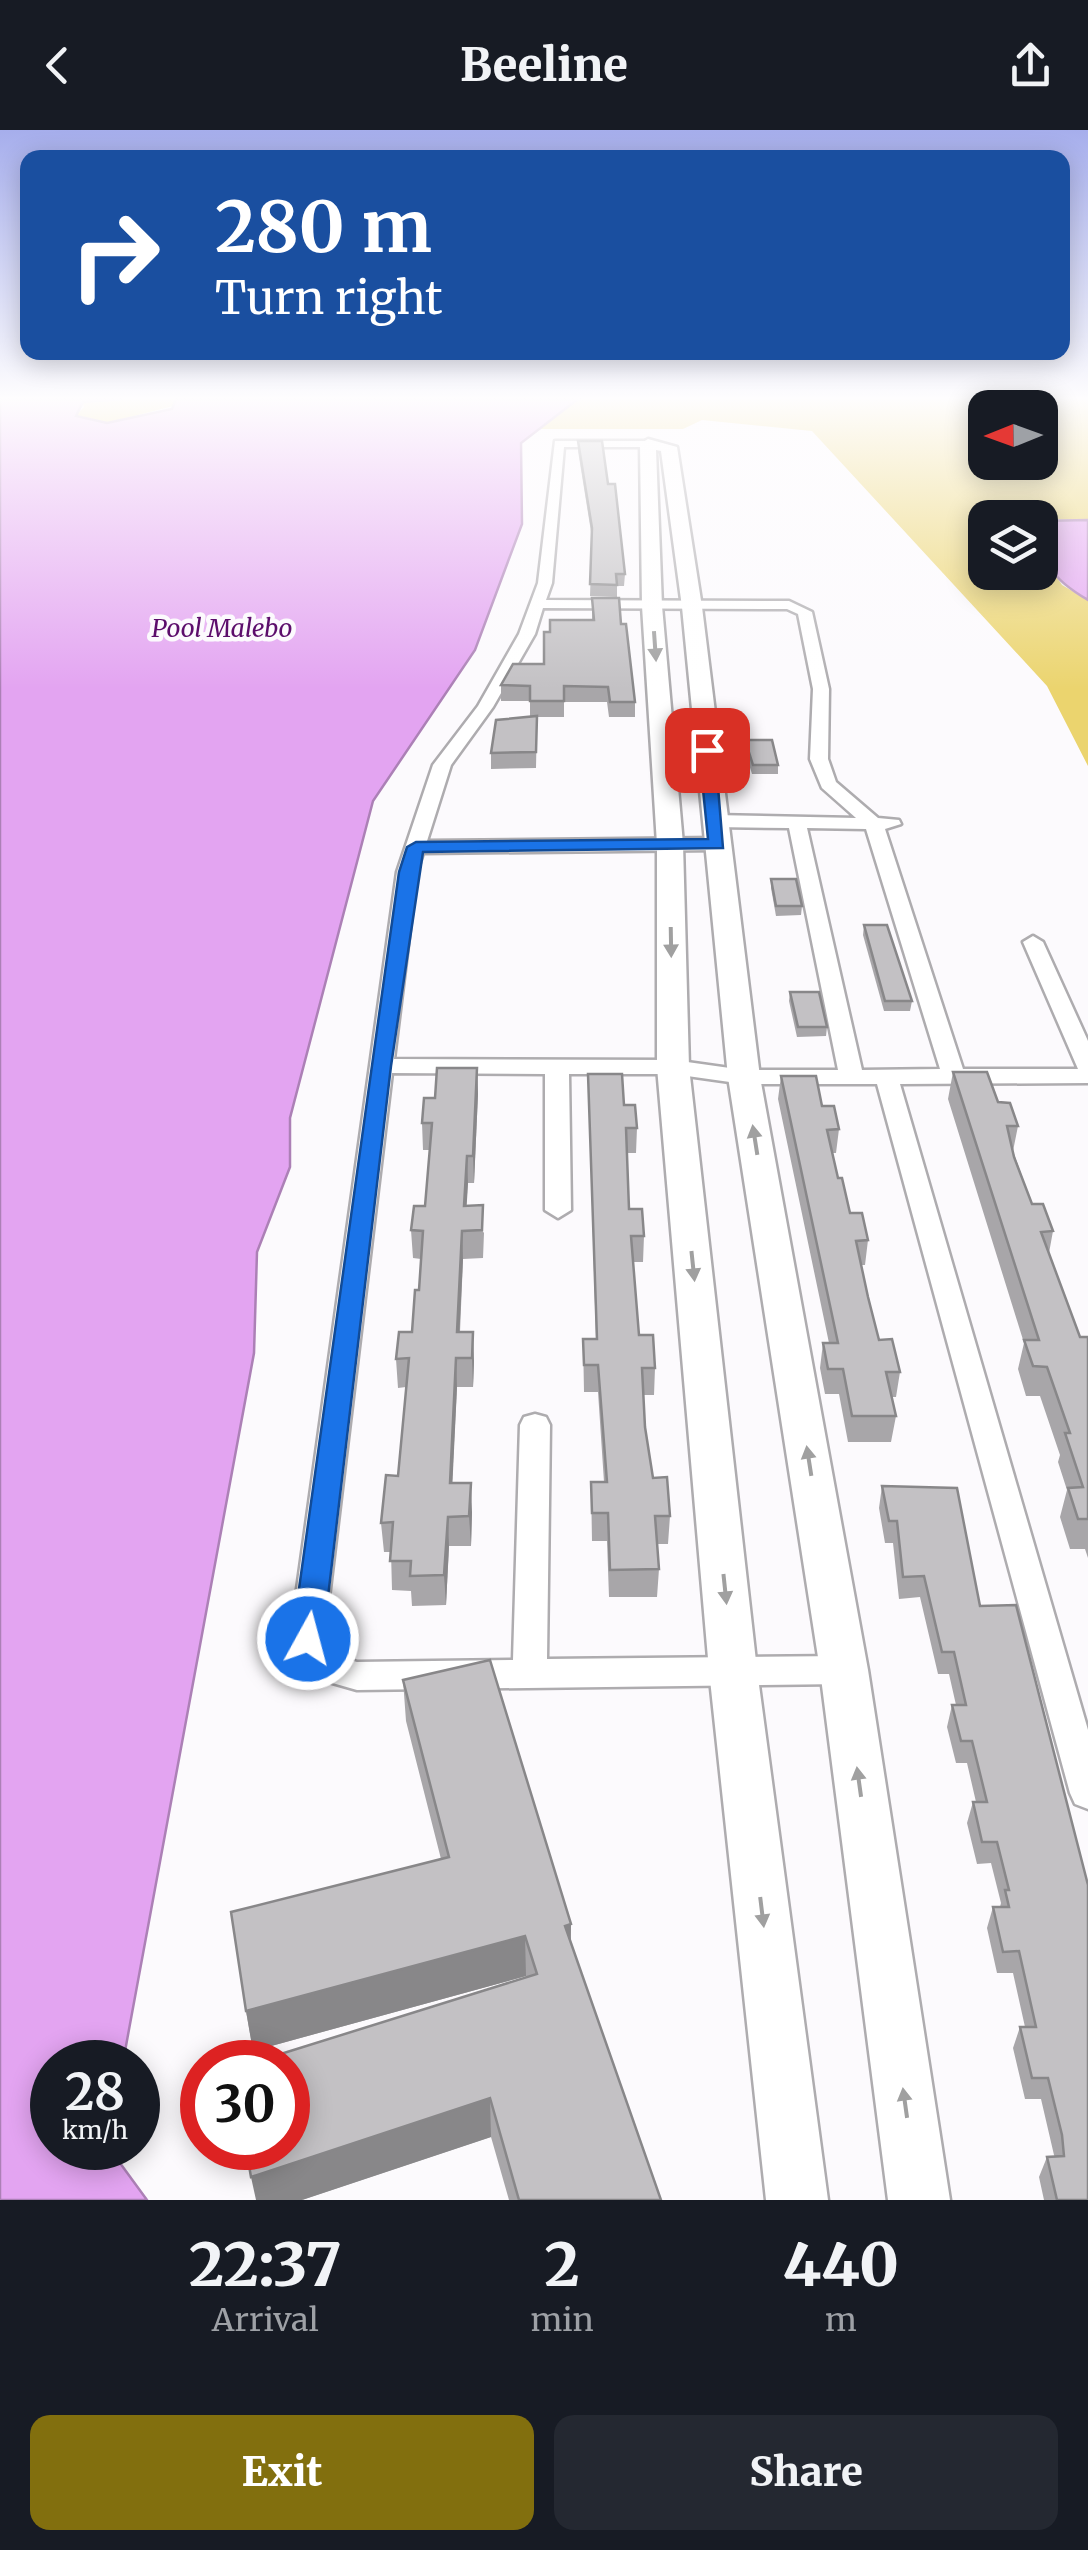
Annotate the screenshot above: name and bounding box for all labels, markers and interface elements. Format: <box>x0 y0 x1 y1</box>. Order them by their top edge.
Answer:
text: Beeline <box>460 37 628 93</box>
icon: back <box>30 38 85 93</box>
icon: share <box>1003 38 1058 93</box>
text: 280 m <box>215 183 432 271</box>
icon: right <box>50 190 180 320</box>
text: Turn right <box>215 270 443 326</box>
north arrow <box>968 390 1058 480</box>
map controls <box>968 390 1058 590</box>
button: layers <box>968 500 1058 590</box>
water label: Pool Malebo <box>151 612 293 644</box>
one-way arrow <box>648 631 664 663</box>
pin <box>665 708 750 793</box>
icon: arrive <box>680 723 735 778</box>
one-way arrow <box>663 926 679 958</box>
one-way arrow <box>747 1124 762 1155</box>
one-way arrow <box>685 1250 701 1282</box>
one-way arrow <box>800 1444 816 1476</box>
one-way arrow <box>717 1574 733 1606</box>
position arrow <box>256 1587 360 1691</box>
one-way arrow <box>851 1765 867 1797</box>
one-way arrow <box>754 1897 770 1928</box>
speed limit sign: 30 <box>180 2040 310 2170</box>
text: 28 <box>65 2061 125 2124</box>
one-way arrow <box>897 2087 913 2119</box>
text: km/h <box>62 2114 128 2146</box>
text: 22:37 <box>189 2227 342 2302</box>
text: 2 <box>545 2227 580 2302</box>
text: 440 <box>783 2227 899 2302</box>
text: Arrival <box>212 2300 319 2340</box>
text: min <box>530 2300 594 2340</box>
text: m <box>825 2300 857 2340</box>
button: Exit <box>30 2415 534 2530</box>
button: Share <box>554 2415 1058 2530</box>

